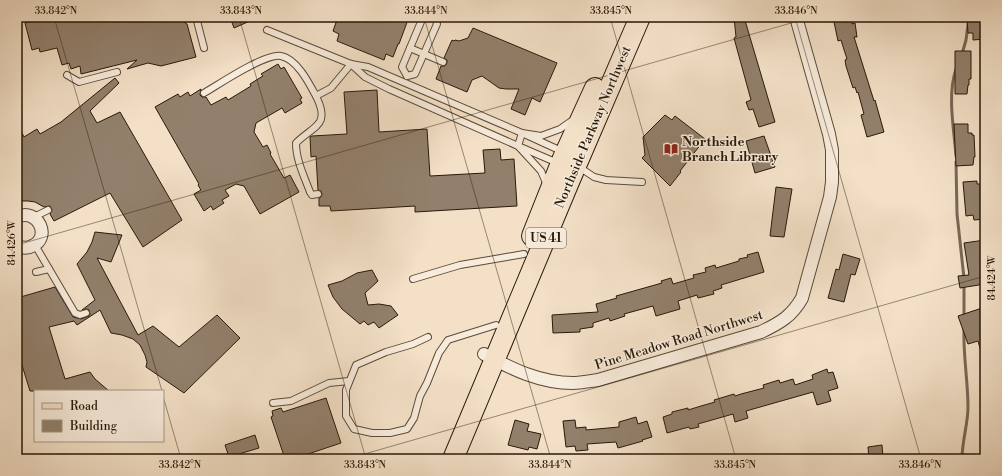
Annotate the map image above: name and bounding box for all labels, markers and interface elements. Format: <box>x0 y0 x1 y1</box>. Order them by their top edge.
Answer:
text: 33.842°N <box>35 5 78 17</box>
text: 33.843°N <box>220 5 263 17</box>
text: 33.844°N <box>405 5 448 17</box>
text: 33.845°N <box>590 5 633 17</box>
text: 33.846°N <box>775 5 818 17</box>
street label: Northside Parkway Northwest <box>552 43 635 210</box>
place label: Northside Branch Library <box>682 134 779 165</box>
library icon: Northside Branch Library <box>663 141 679 157</box>
text: 84.426°W <box>6 220 18 265</box>
road number: US 41 <box>526 228 566 248</box>
text: 84.424°W <box>986 255 998 300</box>
street label: Pine Meadow Road Northwest <box>593 307 765 373</box>
legend <box>34 390 164 442</box>
text: Road <box>70 399 98 414</box>
text: Building <box>69 419 118 434</box>
text: 33.842°N <box>159 459 202 471</box>
text: 33.843°N <box>344 459 387 471</box>
text: 33.844°N <box>529 459 572 471</box>
text: 33.845°N <box>714 459 757 471</box>
text: 33.846°N <box>899 459 942 471</box>

